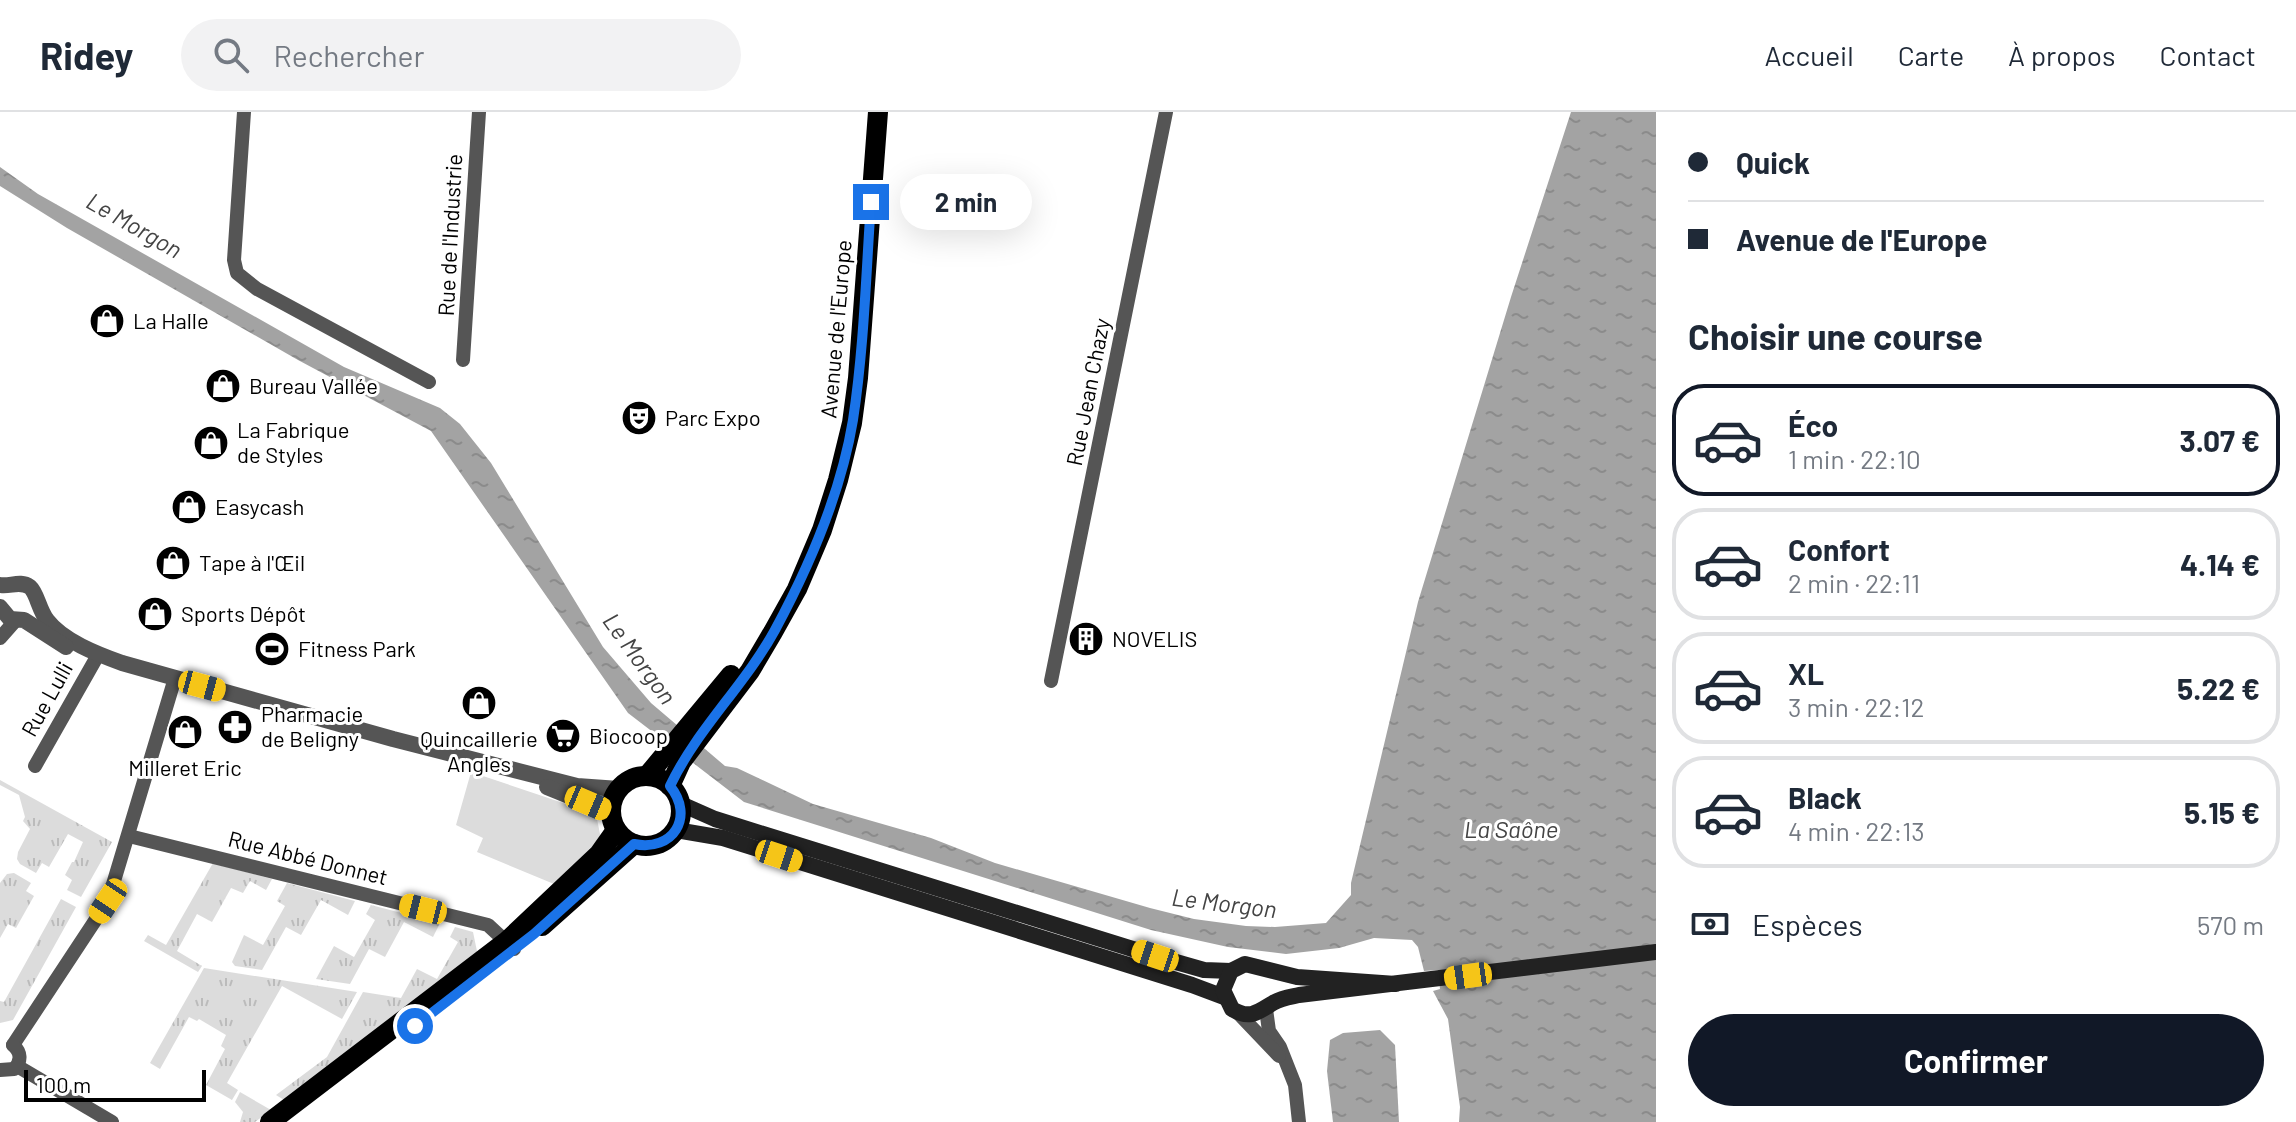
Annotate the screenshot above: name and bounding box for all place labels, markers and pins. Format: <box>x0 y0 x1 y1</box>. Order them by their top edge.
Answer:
shop icon: La Halle <box>88 302 126 340</box>
place label: La Halle <box>133 307 209 333</box>
shop icon: Bureau Vallée <box>204 367 242 405</box>
place label: Bureau Vallée <box>249 372 378 398</box>
theatre icon: Parc Expo <box>620 399 658 437</box>
place label: Parc Expo <box>665 404 761 430</box>
place label: La Fabrique de Styles <box>237 416 349 467</box>
shop icon: La Fabrique de Styles <box>192 424 230 462</box>
shop icon: Easycash <box>170 488 208 526</box>
place label: Easycash <box>215 493 304 519</box>
shop icon: Tape à l'Œil <box>154 544 192 582</box>
place label: Tape à l'Œil <box>199 549 305 575</box>
shop icon: Sports Dépôt <box>136 595 174 633</box>
place label: Sports Dépôt <box>181 600 306 626</box>
building icon: NOVELIS <box>1067 620 1105 658</box>
place label: NOVELIS <box>1112 625 1197 651</box>
sports icon: Fitness Park <box>253 630 291 668</box>
place label: Fitness Park <box>298 635 416 661</box>
shop icon: Quincaillerie Angles <box>460 684 498 722</box>
place label: Pharmacie de Beligny <box>261 700 363 751</box>
pharmacy icon: Pharmacie de Beligny <box>216 708 254 746</box>
shop icon: Milleret Eric <box>166 713 204 751</box>
supermarket icon: Biocoop <box>544 717 582 755</box>
place label: Biocoop <box>589 722 668 748</box>
place label: Quincaillerie Angles <box>420 725 538 776</box>
place label: Milleret Eric <box>128 754 242 780</box>

